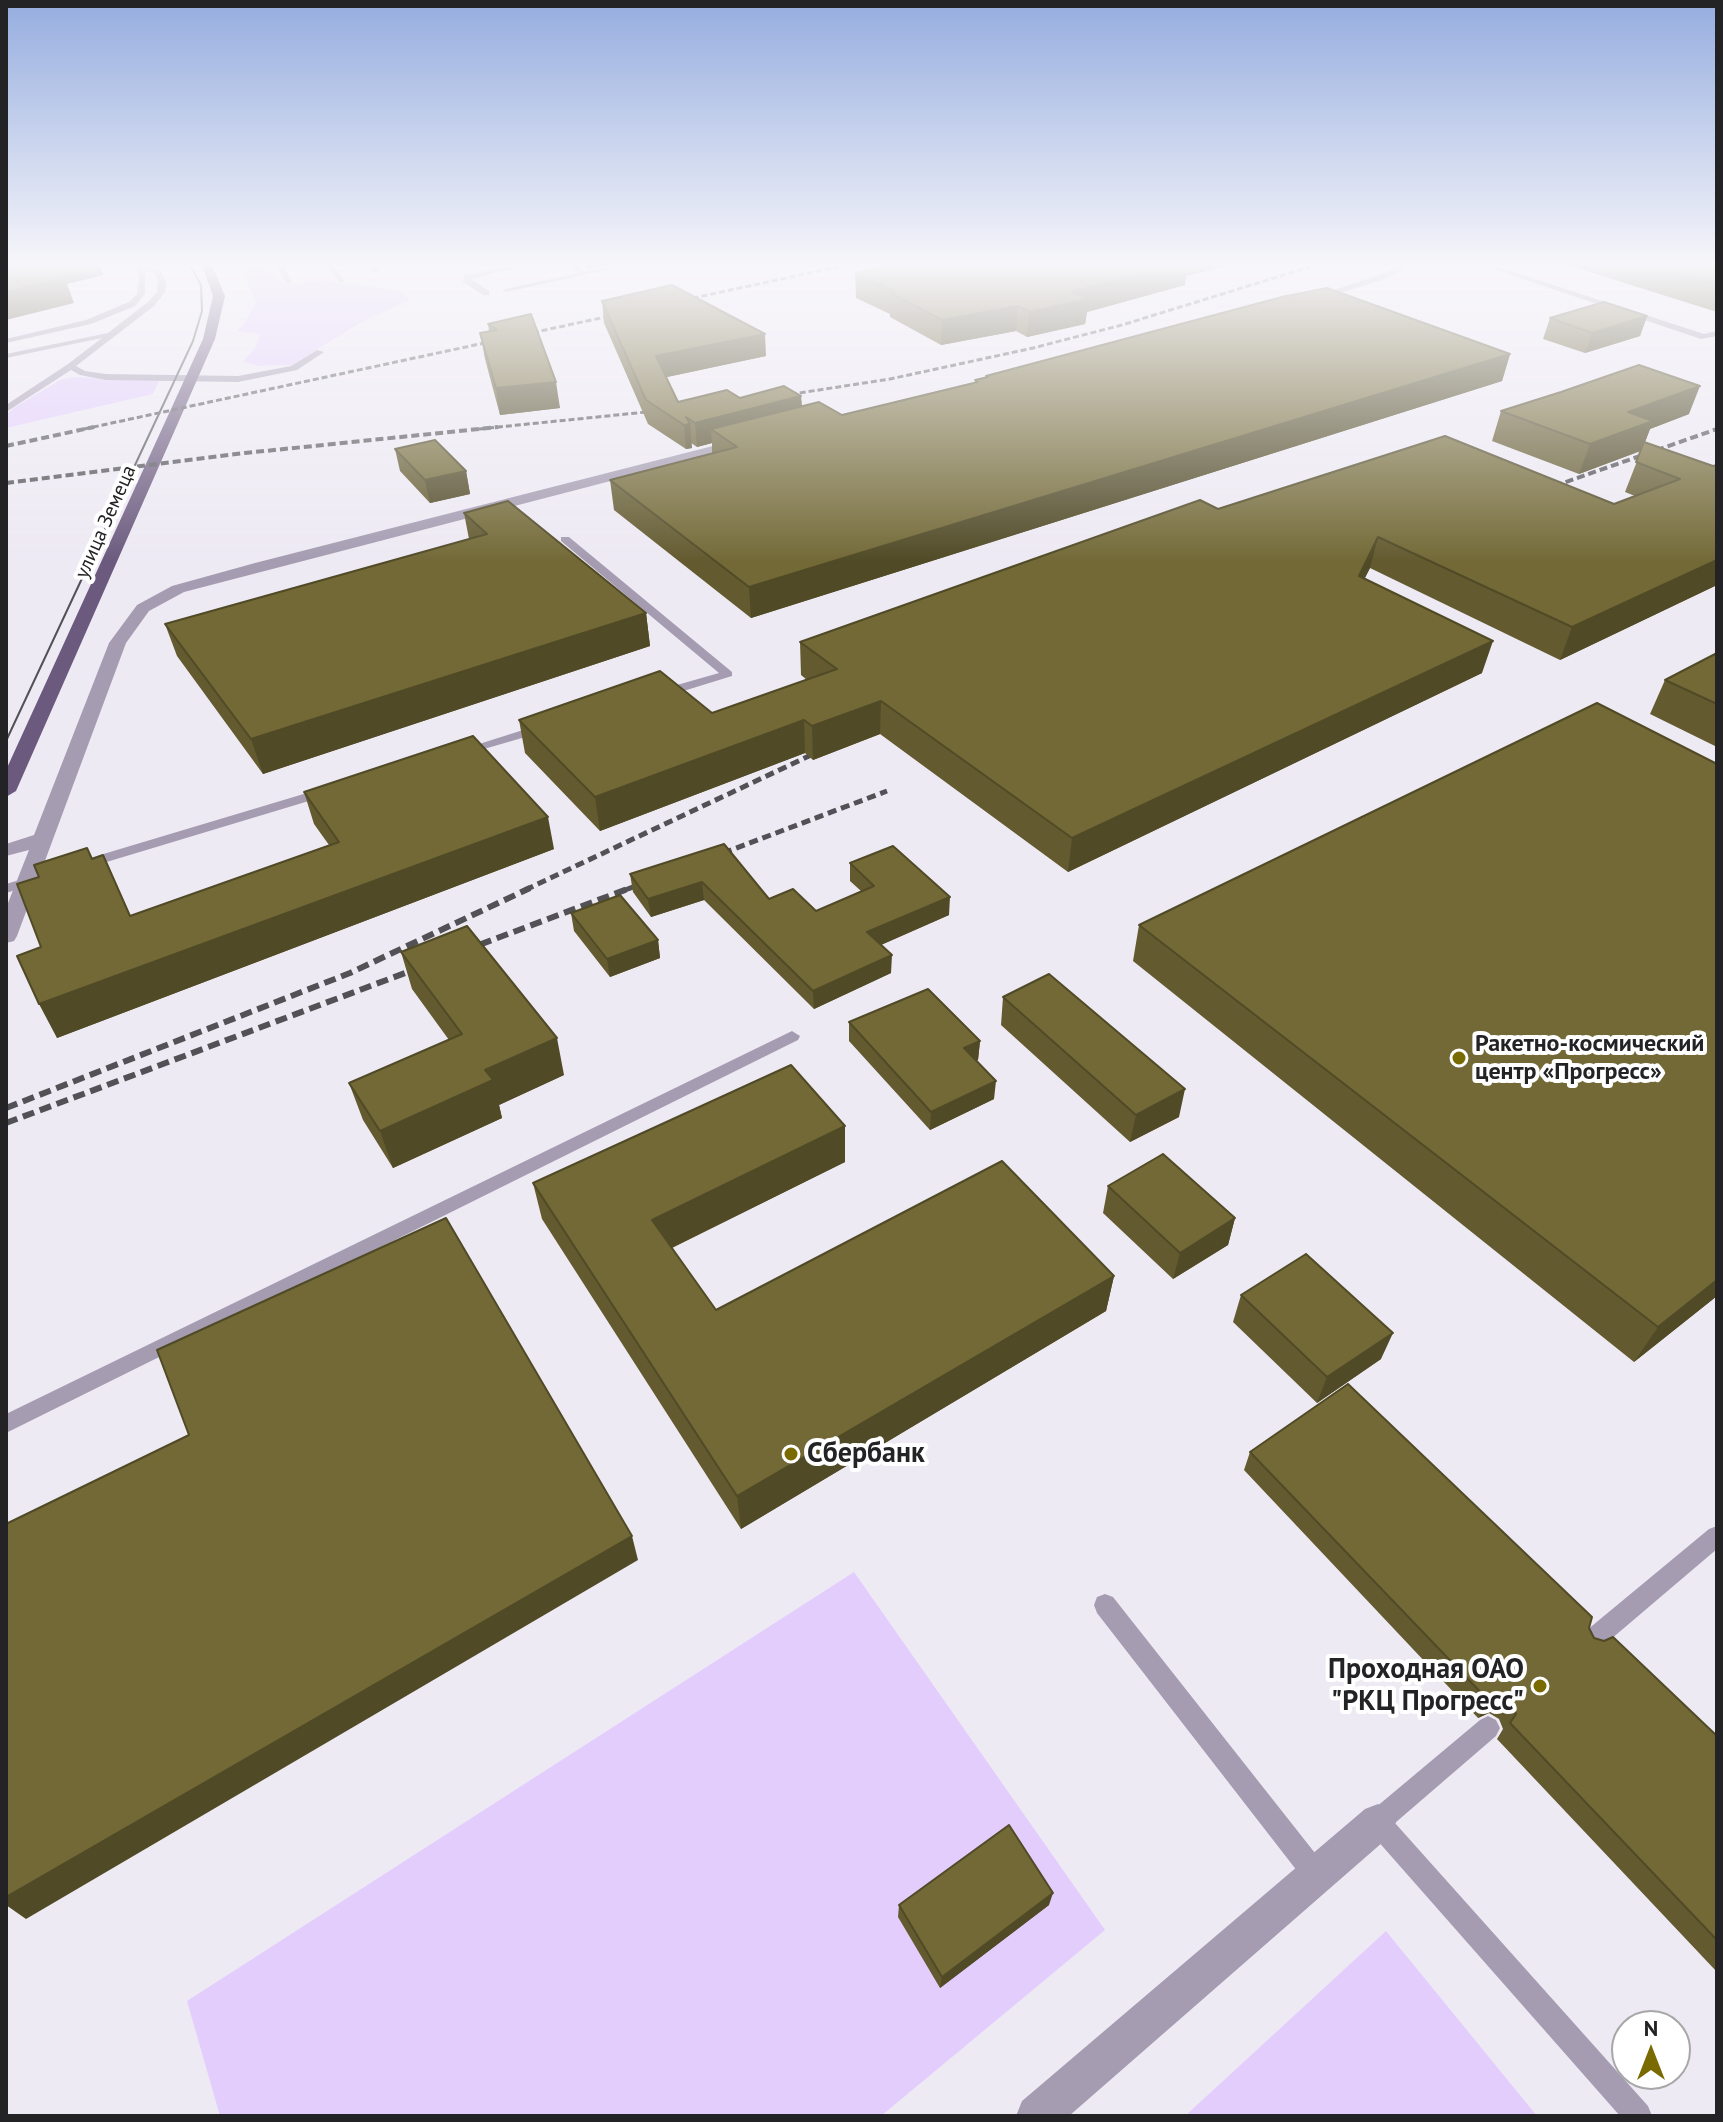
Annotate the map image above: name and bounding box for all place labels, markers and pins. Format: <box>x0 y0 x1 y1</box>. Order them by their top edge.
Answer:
place label: Ракетно-космический центр «Прогресс» <box>1475 1030 1704 1086</box>
marker: Ракетно-космический центр «Прогресс» <box>1450 1049 1468 1067</box>
place label: Сбербанк <box>807 1437 925 1471</box>
marker: Сбербанк <box>782 1445 800 1463</box>
place label: Проходная ОАО "РКЦ Прогресс" <box>1328 1653 1524 1719</box>
marker: Проходная ОАО "РКЦ Прогресс" <box>1531 1677 1549 1695</box>

